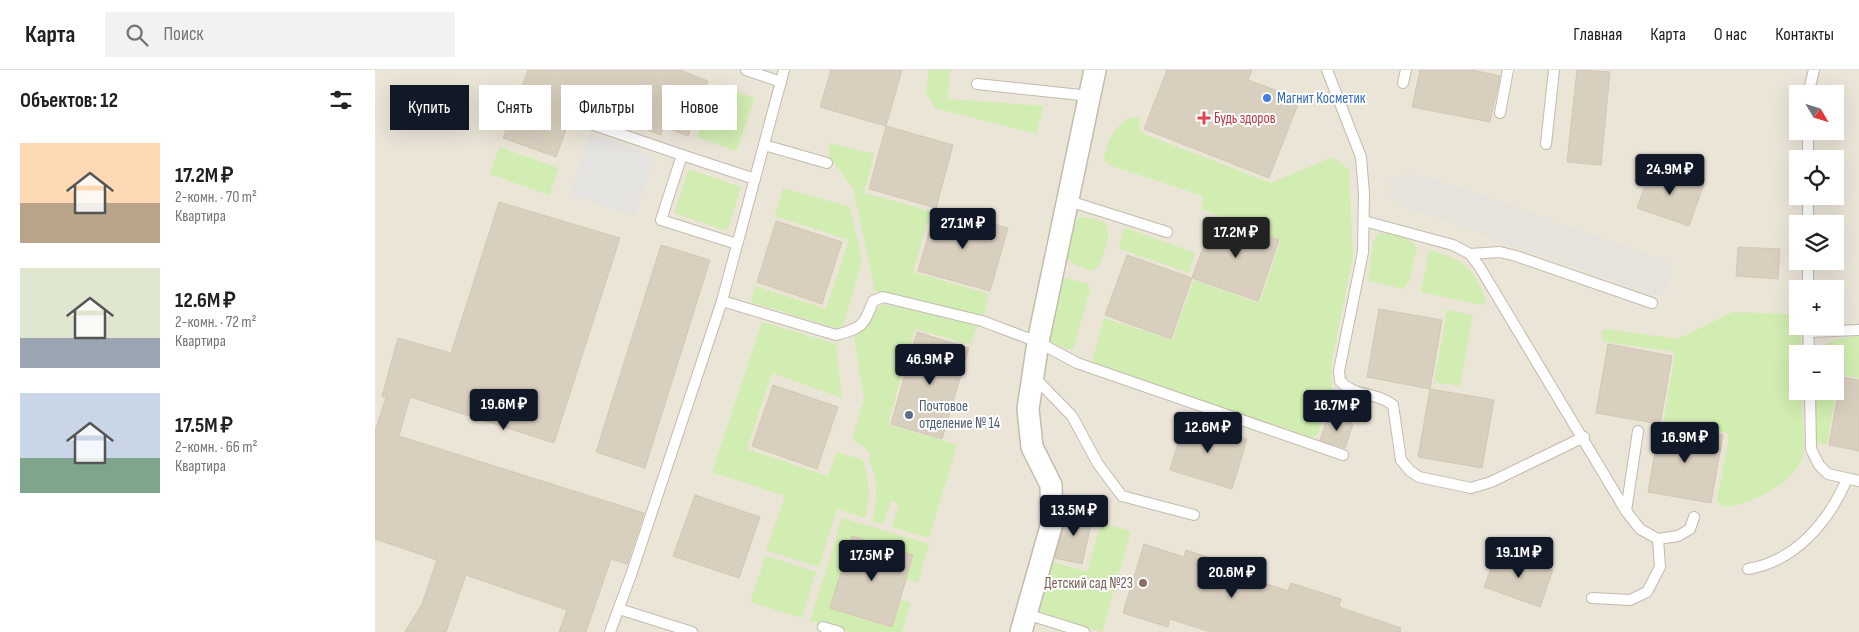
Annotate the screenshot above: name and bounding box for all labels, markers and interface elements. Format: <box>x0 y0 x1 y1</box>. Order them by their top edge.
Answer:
search box <box>105 12 455 57</box>
text: Карта <box>25 20 75 49</box>
icon: search <box>123 21 151 49</box>
text: Поиск <box>163 23 204 46</box>
text: Главная <box>1573 24 1622 45</box>
text: Карта <box>1650 24 1686 45</box>
text: О нас <box>1714 24 1747 45</box>
text: Контакты <box>1775 24 1834 45</box>
chip: Купить <box>390 85 469 130</box>
chip: Снять <box>479 85 551 130</box>
chip: Фильтры <box>561 85 652 130</box>
chip: Новое <box>662 85 737 130</box>
north arrow <box>1789 85 1844 140</box>
map controls <box>1789 85 1844 400</box>
icon: filters <box>327 86 355 114</box>
text: Объектов: 12 <box>20 88 118 113</box>
place label: Магнит Косметик <box>1277 89 1366 108</box>
marker: Магнит Косметик <box>1261 92 1273 104</box>
place label: Будь здоров <box>1214 109 1276 128</box>
marker: Будь здоров <box>1198 112 1210 124</box>
button: locate <box>1789 150 1844 205</box>
pin: 24.9M ₽ <box>1624 154 1716 196</box>
text: 24.9M ₽ <box>1646 160 1694 179</box>
icon: home <box>60 163 120 223</box>
text: 17.2M ₽ <box>175 163 233 188</box>
text: 2-комн. · 70 m² <box>175 188 257 207</box>
text: Квартира <box>175 207 226 226</box>
pin: 27.1M ₽ <box>917 208 1009 250</box>
text: 27.1M ₽ <box>941 214 985 233</box>
button: layers <box>1789 215 1844 270</box>
pin: 17.2M ₽ <box>1190 216 1282 259</box>
text: 17.2M ₽ <box>1214 223 1258 242</box>
button: + <box>1789 280 1844 335</box>
icon: home <box>60 288 120 348</box>
text: 12.6M ₽ <box>175 288 236 313</box>
text: 2-комн. · 72 m² <box>175 313 257 332</box>
text: Квартира <box>175 332 226 351</box>
pin: 46.9M ₽ <box>884 344 976 386</box>
button: − <box>1789 345 1844 400</box>
text: 46.9M ₽ <box>906 350 954 369</box>
pin: 19.6M ₽ <box>458 388 550 431</box>
pin: 16.7M ₽ <box>1291 390 1383 432</box>
text: 19.6M ₽ <box>481 395 527 414</box>
text: 16.7M ₽ <box>1314 396 1360 415</box>
place label: Почтовое отделение № 14 <box>919 397 1000 433</box>
marker: Почтовое отделение № 14 <box>903 409 915 421</box>
pin: 12.6M ₽ <box>1162 412 1254 454</box>
icon: home <box>60 413 120 473</box>
text: 17.5M ₽ <box>175 413 233 438</box>
text: 12.6M ₽ <box>1185 418 1231 437</box>
pin: 16.9M ₽ <box>1639 422 1731 464</box>
text: 16.9M ₽ <box>1662 428 1708 447</box>
text: 2-комн. · 66 m² <box>175 438 258 457</box>
text: Квартира <box>175 457 226 476</box>
pin: 13.5M ₽ <box>1028 494 1120 537</box>
text: 13.5M ₽ <box>1051 501 1097 520</box>
pin: 19.1M ₽ <box>1473 536 1565 579</box>
pin: 17.5M ₽ <box>826 540 918 582</box>
text: 19.1M ₽ <box>1496 543 1542 562</box>
text: 17.5M ₽ <box>850 546 894 565</box>
pin: 20.6M ₽ <box>1186 556 1278 599</box>
text: 20.6M ₽ <box>1208 563 1256 582</box>
place label: Детский сад №23 <box>1044 574 1133 593</box>
marker: Детский сад №23 <box>1137 577 1149 589</box>

